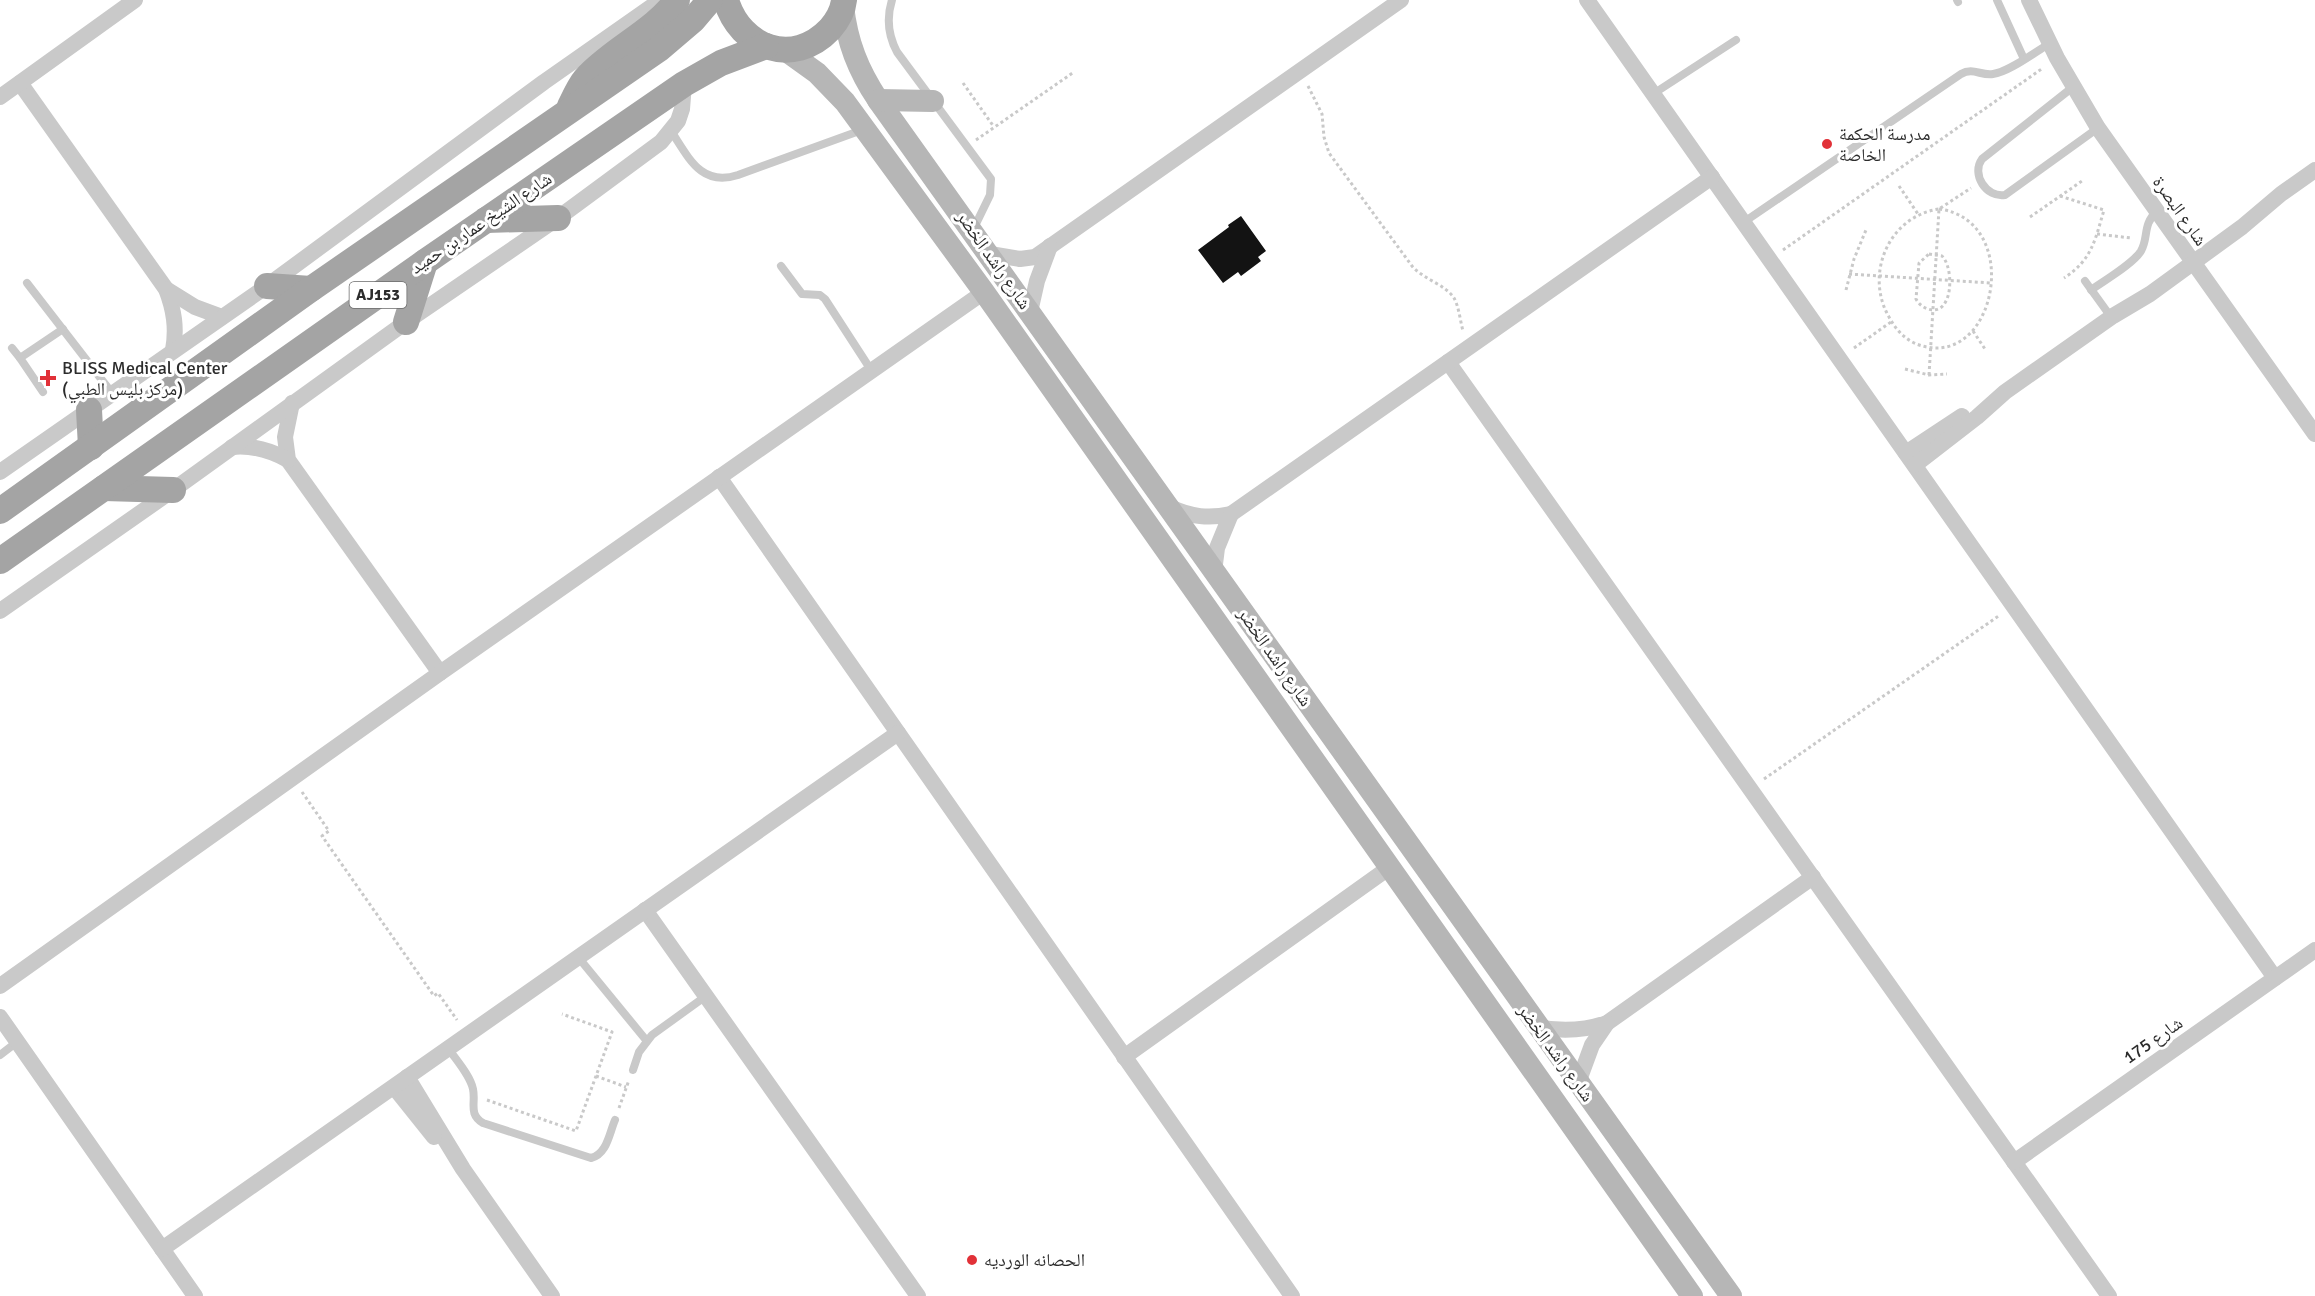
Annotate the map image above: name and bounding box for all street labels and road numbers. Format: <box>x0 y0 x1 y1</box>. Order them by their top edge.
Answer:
street label: شارع الشيخ عمار بن حميد <box>406 167 557 279</box>
street label: شارع البصرة <box>2148 172 2212 250</box>
street label: شارع راشد الخضر <box>951 206 1036 313</box>
road number: AJ153 <box>350 282 406 308</box>
street label: شارع راشد الخضر <box>1232 603 1317 710</box>
street label: شارع راشد الخضر <box>1513 999 1599 1106</box>
street label: شارع 175 <box>2119 1012 2187 1068</box>

